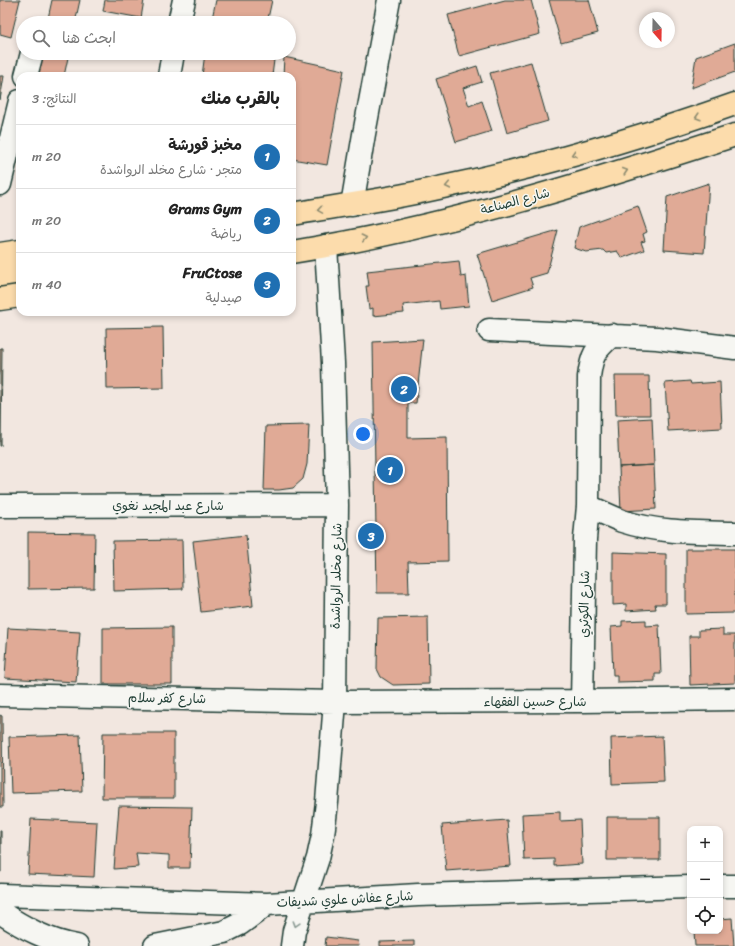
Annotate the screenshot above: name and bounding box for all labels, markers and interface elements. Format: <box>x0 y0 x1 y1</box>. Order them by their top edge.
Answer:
north arrow <box>639 12 675 48</box>
search box <box>16 16 296 60</box>
text: ابحث هنا <box>62 25 116 51</box>
icon: search <box>30 27 52 49</box>
text: بالقرب منك <box>201 83 280 113</box>
text: النتائج: 3 <box>32 87 76 110</box>
one-way arrow <box>695 112 702 120</box>
text: مخبز قورشة <box>168 132 242 158</box>
text: 20 m <box>32 145 61 168</box>
text: 1 <box>264 145 270 168</box>
one-way arrow <box>570 149 577 158</box>
text: متجر · شارع مخلد الرواشدة <box>100 158 242 181</box>
one-way arrow <box>622 167 629 176</box>
street label: شارع الصناعة <box>478 181 552 221</box>
one-way arrow <box>444 182 451 190</box>
text: Grams Gym <box>169 196 242 222</box>
one-way arrow <box>317 205 323 214</box>
text: 20 m <box>32 209 61 232</box>
text: 2 <box>263 209 271 232</box>
text: رياضة <box>211 222 242 245</box>
one-way arrow <box>361 235 367 243</box>
text: FruCtose <box>183 260 242 286</box>
text: 40 m <box>32 273 62 296</box>
text: 3 <box>263 273 271 296</box>
text: صيدلية <box>205 286 242 309</box>
pin: 2 <box>391 374 417 404</box>
your location <box>353 424 373 444</box>
pin: 1 <box>377 455 403 485</box>
street label: شارع عبد المجيد نغوي <box>112 494 224 517</box>
pin: 3 <box>358 521 384 551</box>
street label: شارع مخلد الرواشدة <box>324 523 348 629</box>
street label: شارع الكوثري <box>572 570 596 638</box>
street label: شارع كفر سلام <box>128 686 206 710</box>
street label: شارع حسين الفقهاء <box>483 690 587 713</box>
map controls <box>687 826 723 934</box>
button: + <box>687 826 723 862</box>
button: − <box>687 862 723 898</box>
street label: شارع عفاش علوي شديفات <box>276 884 414 914</box>
button: locate <box>687 898 723 934</box>
one-way arrow <box>292 920 301 927</box>

